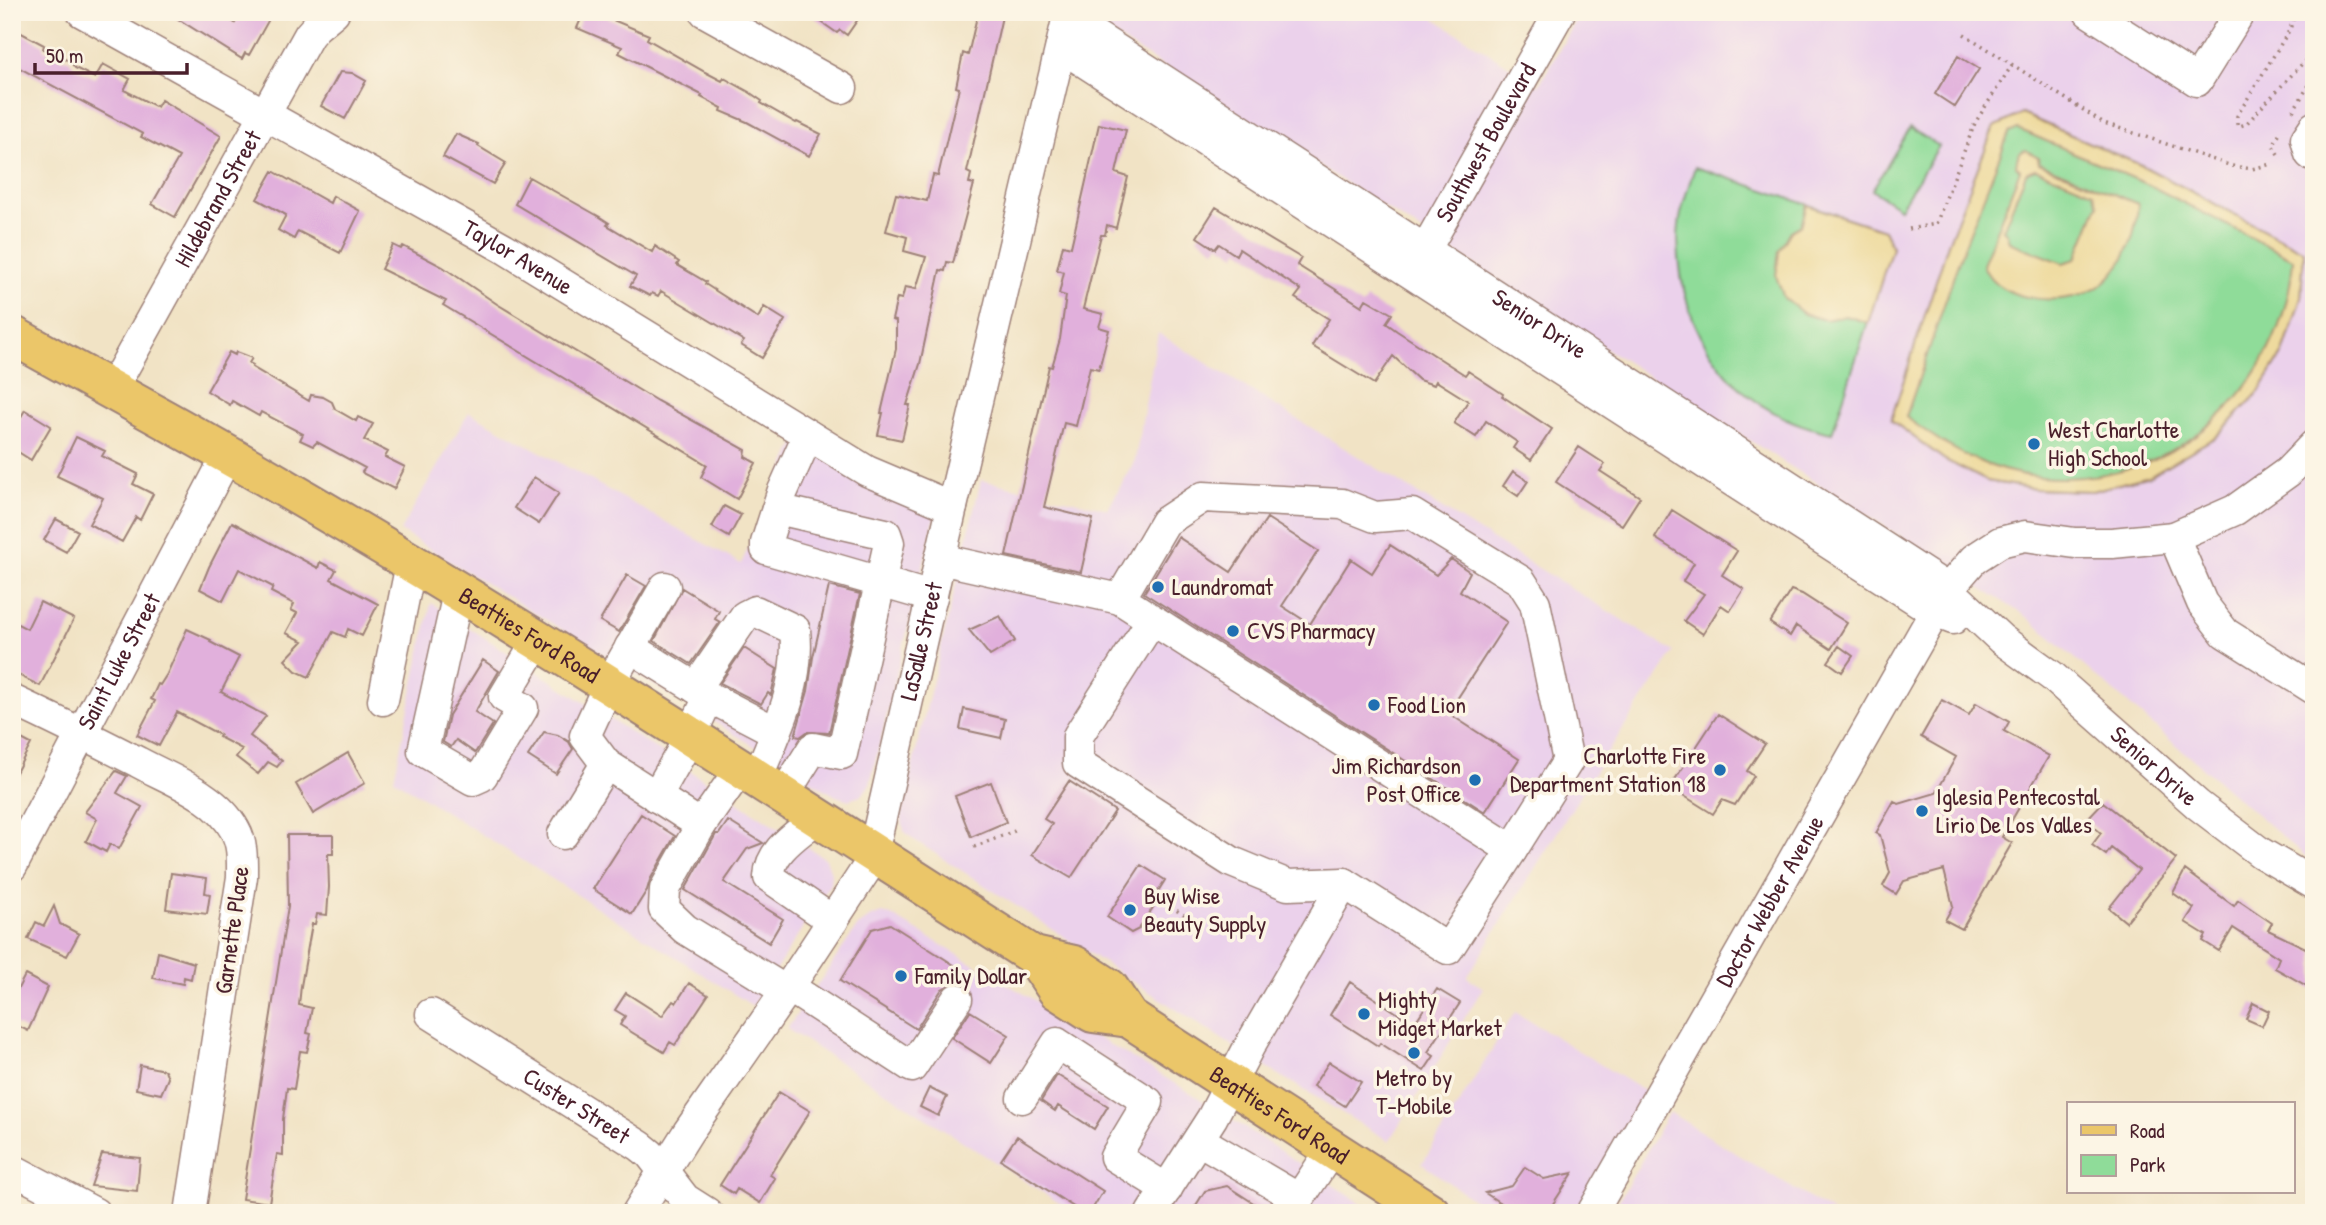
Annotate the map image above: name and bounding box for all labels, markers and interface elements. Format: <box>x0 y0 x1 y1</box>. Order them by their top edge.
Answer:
scale bar <box>35 32 187 76</box>
text: 50 m <box>46 41 83 70</box>
street label: Southwest Boulevard <box>1427 57 1543 227</box>
street label: Hildebrand Street <box>166 123 268 273</box>
street label: Taylor Avenue <box>458 211 580 302</box>
street label: Senior Drive <box>1487 281 1594 366</box>
place label: West Charlotte High School <box>2048 413 2180 473</box>
marker: West Charlotte High School <box>2026 436 2042 452</box>
place label: Laundromat <box>1172 570 1274 602</box>
street label: LaSalle Street <box>891 578 949 703</box>
street label: Beatties Ford Road <box>453 579 606 690</box>
marker: Laundromat <box>1150 579 1166 595</box>
street label: Saint Luke Street <box>69 586 168 735</box>
place label: CVS Pharmacy <box>1247 614 1376 646</box>
marker: CVS Pharmacy <box>1225 623 1241 639</box>
place label: Food Lion <box>1387 688 1466 720</box>
marker: Food Lion <box>1366 697 1382 713</box>
street label: Senior Drive <box>2104 718 2206 813</box>
place label: Charlotte Fire Department Station 18 <box>1510 739 1706 799</box>
place label: Jim Richardson Post Office <box>1331 749 1461 809</box>
marker: Charlotte Fire Department Station 18 <box>1712 762 1728 778</box>
marker: Jim Richardson Post Office <box>1467 772 1483 788</box>
place label: Iglesia Pentecostal Lirio De Los Valles <box>1936 780 2100 840</box>
marker: Iglesia Pentecostal Lirio De Los Valles <box>1914 803 1930 819</box>
street label: Doctor Webber Avenue <box>1707 809 1831 992</box>
street label: Garnette Place <box>206 864 256 996</box>
place label: Buy Wise Beauty Supply <box>1144 879 1266 939</box>
marker: Buy Wise Beauty Supply <box>1122 902 1138 918</box>
place label: Family Dollar <box>914 959 1027 991</box>
marker: Family Dollar <box>893 968 909 984</box>
place label: Mighty Midget Market <box>1378 983 1502 1043</box>
marker: Mighty Midget Market <box>1356 1006 1372 1022</box>
marker: Metro by T-Mobile <box>1406 1045 1422 1061</box>
street label: Beatties Ford Road <box>1204 1057 1356 1171</box>
street label: Custer Street <box>517 1059 637 1151</box>
place label: Metro by T-Mobile <box>1376 1061 1452 1121</box>
legend <box>2067 1102 2294 1194</box>
text: Road <box>2130 1116 2164 1145</box>
text: Park <box>2130 1150 2165 1179</box>

